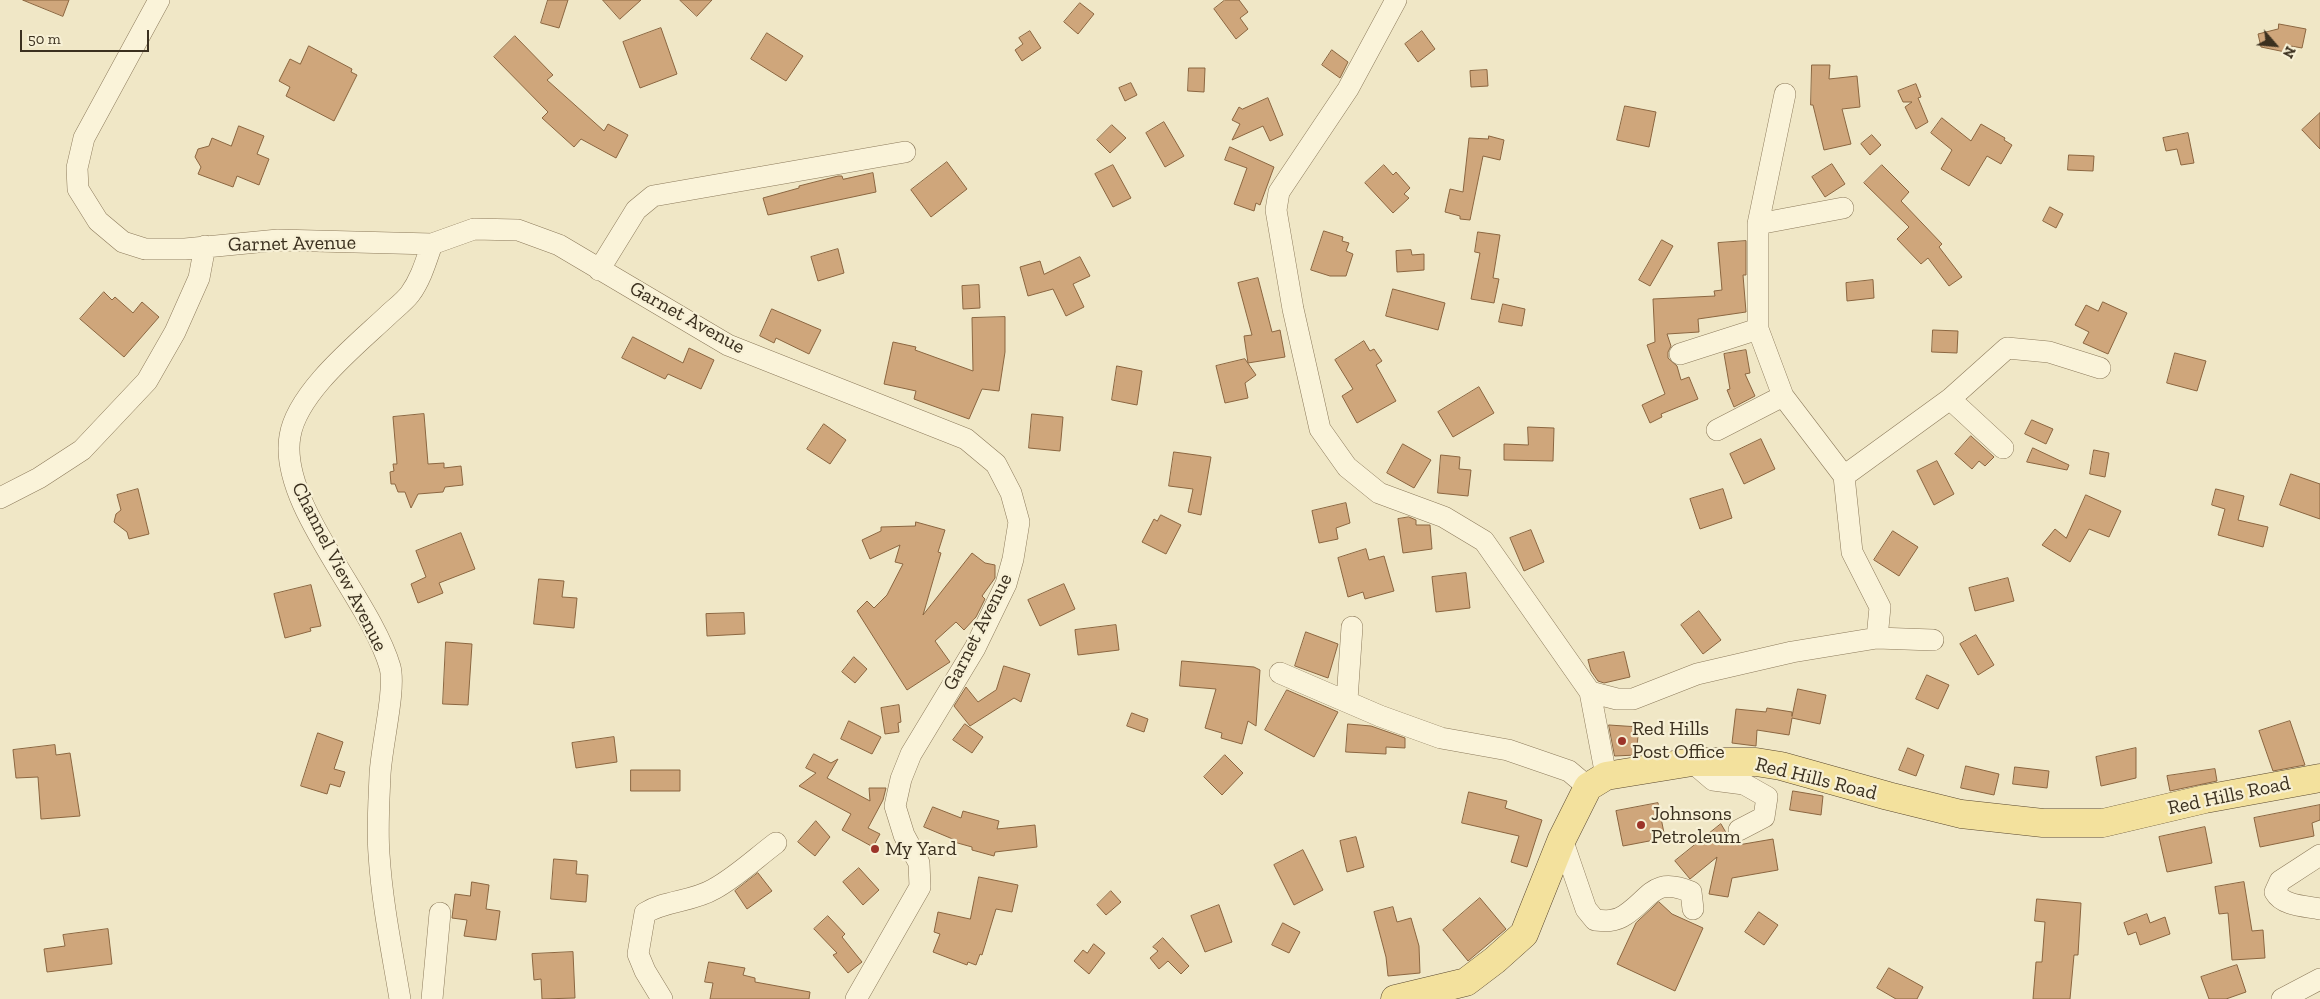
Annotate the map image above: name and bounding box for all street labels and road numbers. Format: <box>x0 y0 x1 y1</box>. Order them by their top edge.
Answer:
street label: Garnet Avenue <box>228 231 356 257</box>
street label: Garnet Avenue <box>625 276 749 360</box>
street label: Channel View Avenue <box>286 478 392 656</box>
street label: Garnet Avenue <box>938 570 1018 694</box>
street label: Red Hills Road <box>1753 752 1879 806</box>
street label: Red Hills Road <box>2166 771 2292 821</box>

